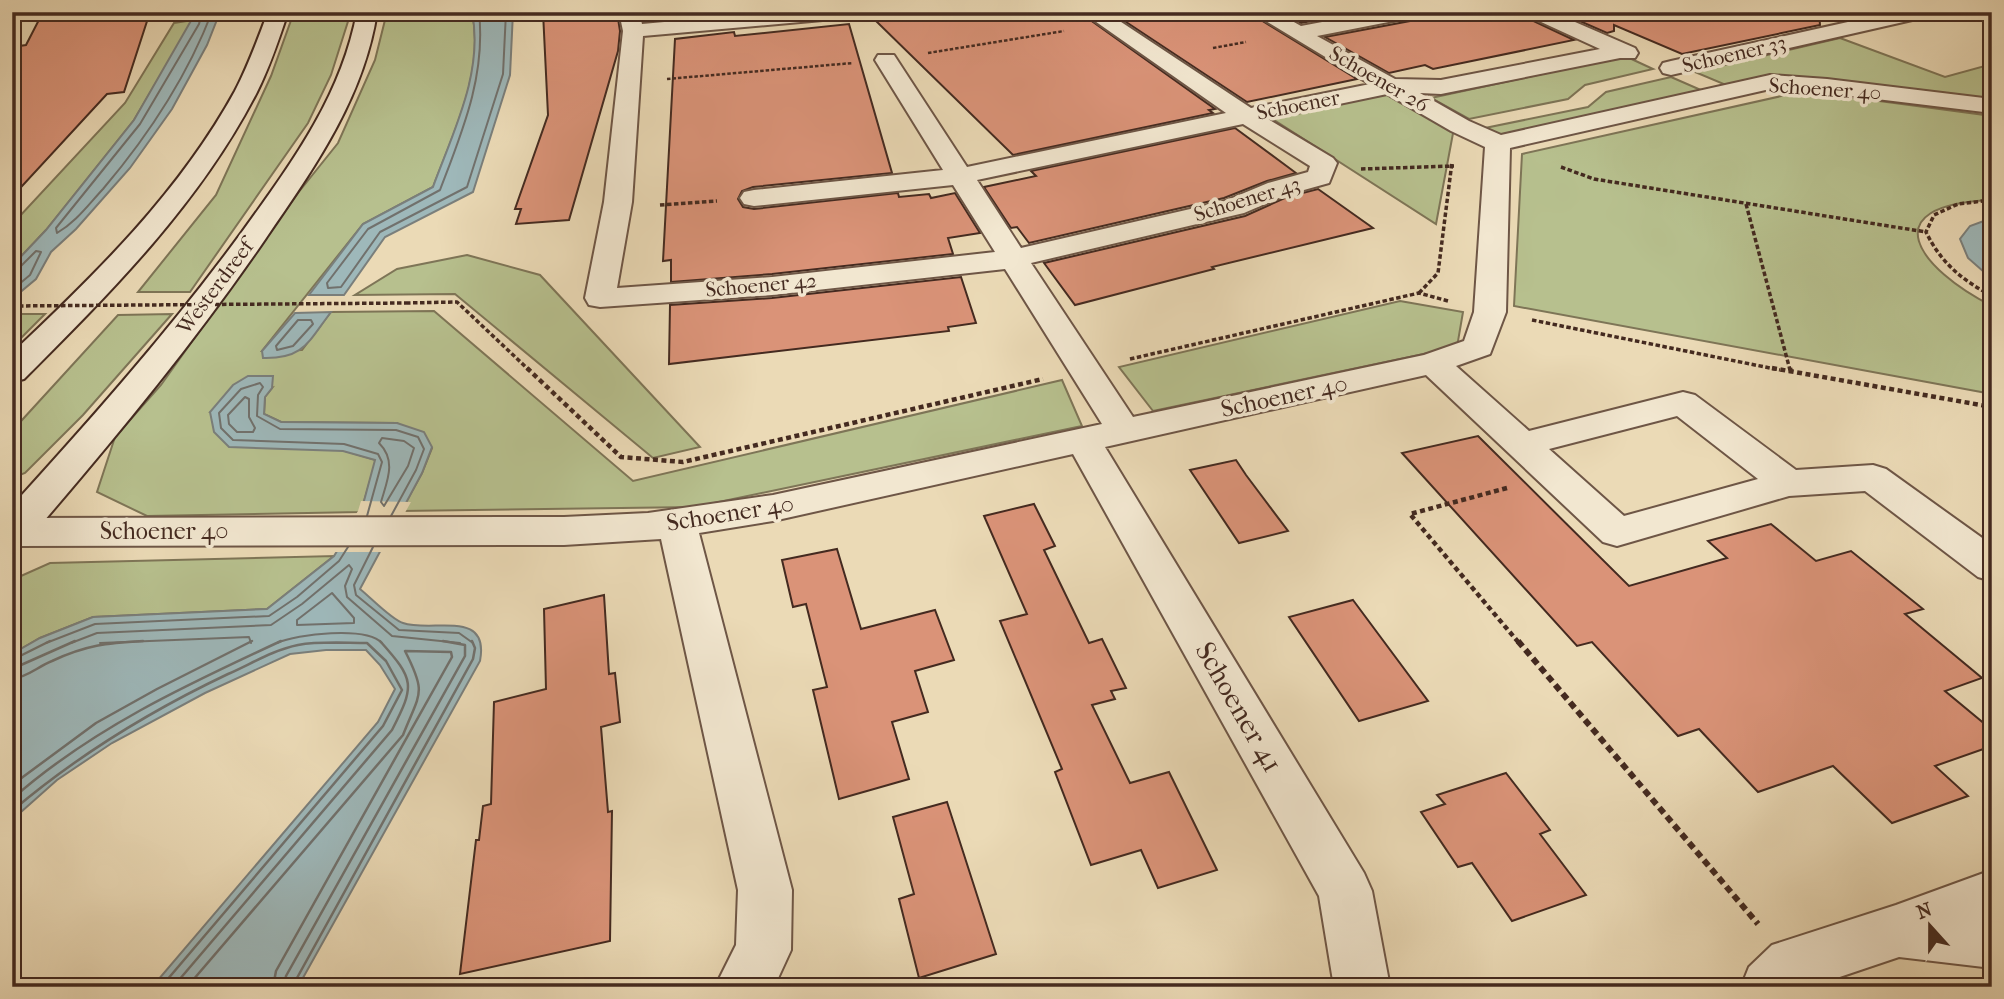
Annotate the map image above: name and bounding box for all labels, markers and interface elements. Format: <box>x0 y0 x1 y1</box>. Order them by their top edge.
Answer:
street label: Schoener 33 <box>1680 30 1788 78</box>
street label: Schoener 26 <box>1325 41 1434 117</box>
street label: Schoener 40 <box>1768 73 1882 105</box>
street label: Schoener <box>1254 85 1342 125</box>
street label: Schoener 43 <box>1191 171 1303 227</box>
street label: Westerdreef <box>171 232 261 340</box>
street label: Schoener 42 <box>704 268 818 302</box>
street label: Schoener 40 <box>1218 369 1350 423</box>
street label: Schoener 40 <box>664 489 796 537</box>
street label: Schoener 40 <box>100 517 228 545</box>
street label: Schoener 41 <box>1189 636 1289 778</box>
north arrow <box>1896 890 1966 960</box>
text: N <box>1914 898 1935 924</box>

